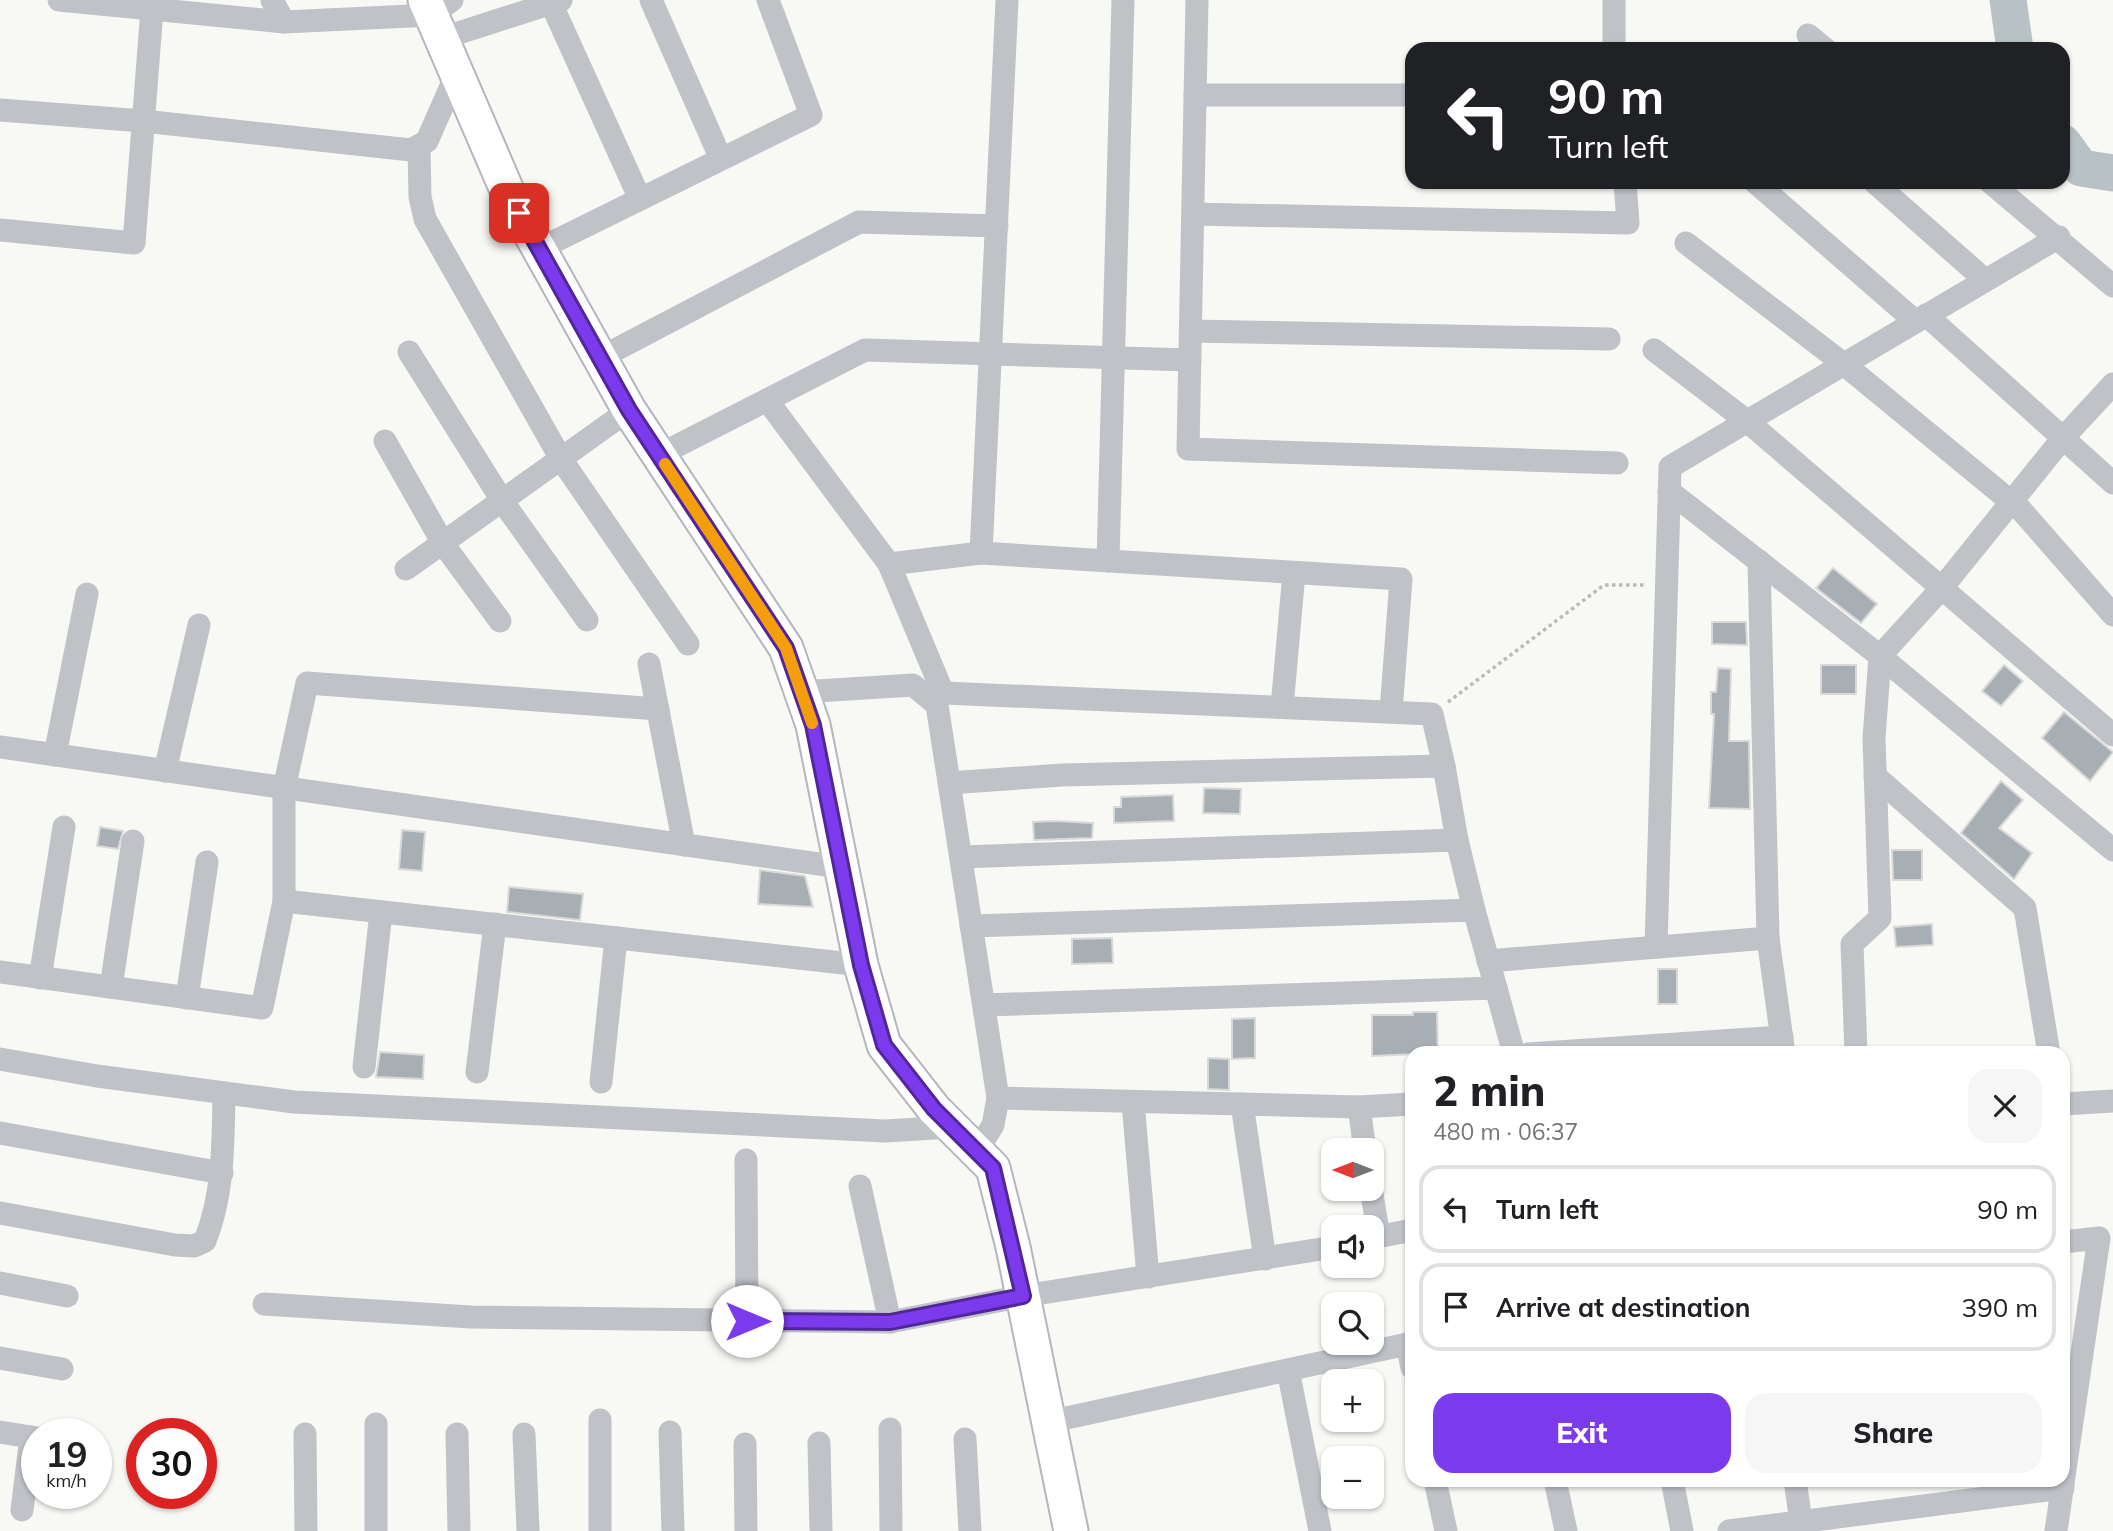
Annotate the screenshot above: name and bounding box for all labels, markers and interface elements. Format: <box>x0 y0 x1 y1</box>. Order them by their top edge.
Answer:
text: 90 m <box>1548 65 1664 126</box>
icon: left <box>1433 70 1524 161</box>
text: Turn left <box>1548 126 1668 166</box>
pin <box>489 183 549 243</box>
icon: arrive <box>500 194 538 232</box>
text: 2 min <box>1433 1064 1546 1117</box>
button: close <box>1968 1069 2042 1143</box>
text: 480 m · 06:37 <box>1433 1117 1578 1146</box>
north arrow <box>1321 1138 1384 1200</box>
map controls <box>1321 1138 1384 1509</box>
icon: left <box>1437 1190 1475 1228</box>
text: Turn left <box>1496 1193 1598 1226</box>
text: 90 m <box>1977 1193 2038 1226</box>
button: sound <box>1321 1215 1384 1278</box>
position arrow <box>710 1284 784 1358</box>
icon: arrive <box>1437 1288 1475 1326</box>
text: Arrive at destination <box>1496 1291 1751 1324</box>
text: 390 m <box>1962 1291 2038 1324</box>
button: search <box>1321 1292 1384 1355</box>
button: + <box>1321 1369 1384 1432</box>
button: Exit <box>1433 1393 1731 1473</box>
button: Share <box>1745 1393 2042 1473</box>
speed limit sign: 30 <box>126 1418 217 1509</box>
text: 19 <box>45 1432 88 1476</box>
button: − <box>1321 1446 1384 1509</box>
text: km/h <box>46 1469 87 1492</box>

